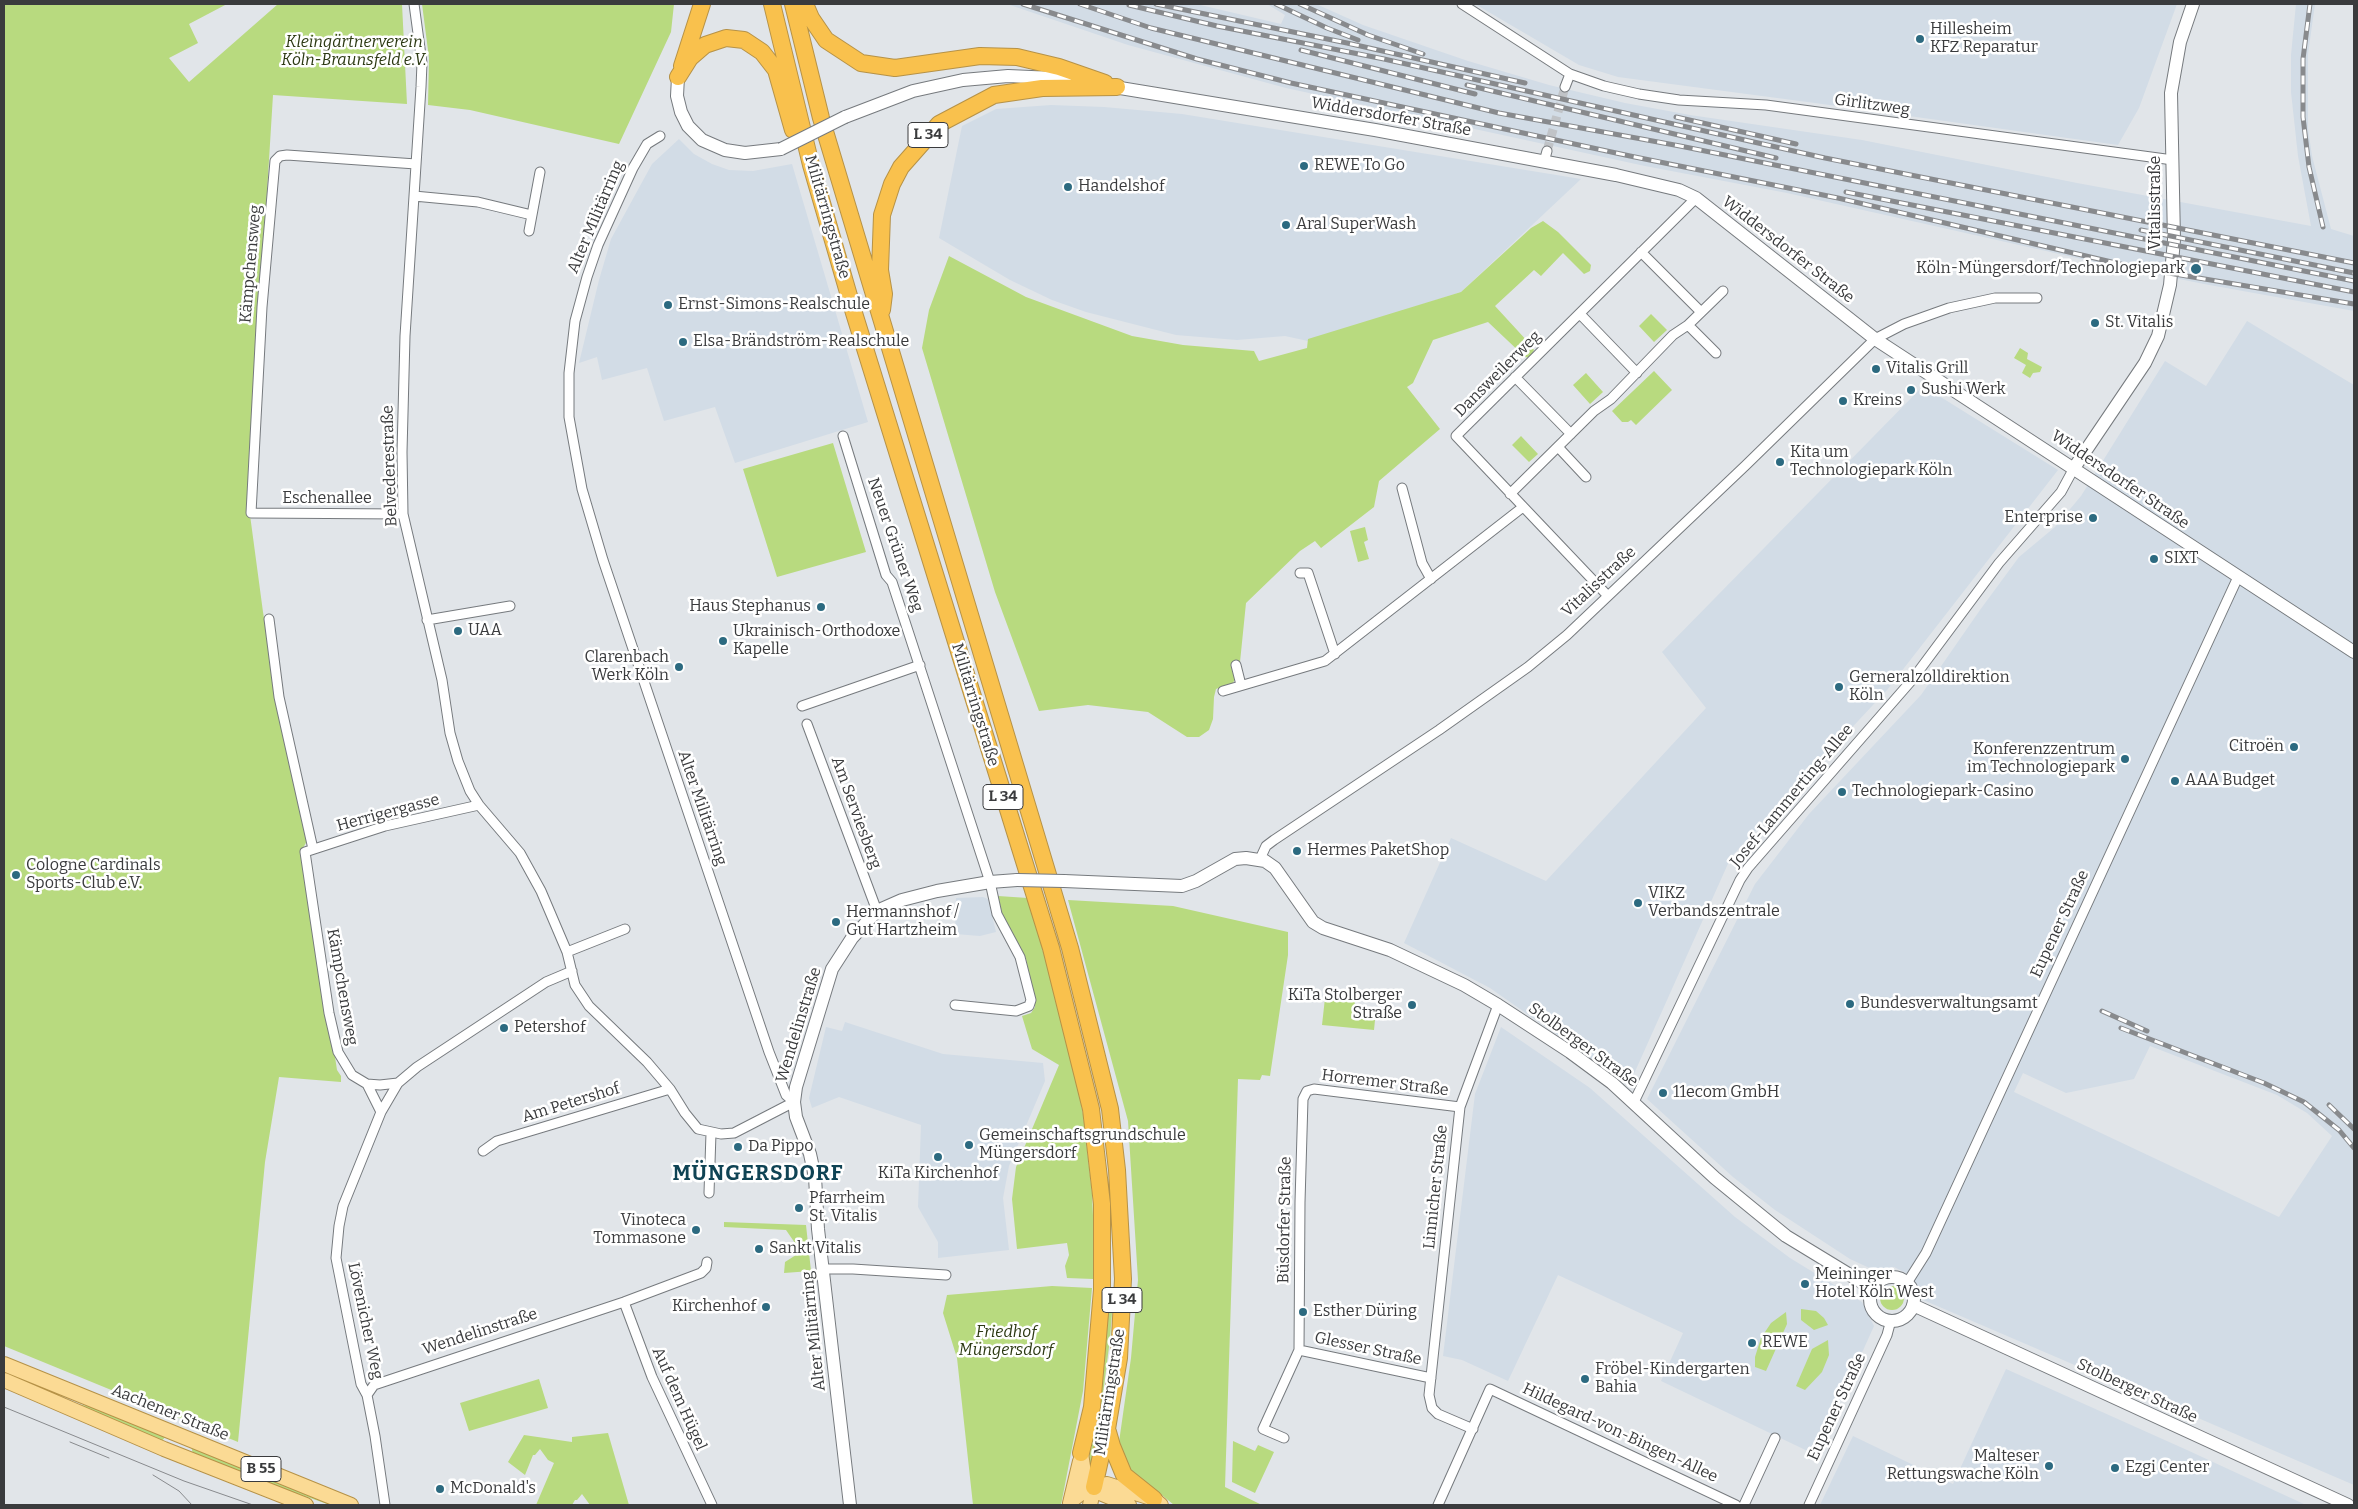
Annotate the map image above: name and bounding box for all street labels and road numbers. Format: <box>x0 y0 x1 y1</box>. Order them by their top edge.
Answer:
street label: Girlitzweg <box>1833 90 1911 120</box>
street label: Widdersdorfer Straße <box>1309 93 1473 141</box>
road number: L 34 <box>908 122 948 148</box>
street label: Militärringstraße <box>800 153 854 281</box>
street label: Vitalisstraße <box>2146 156 2166 250</box>
street label: Alter Militärring <box>564 158 628 276</box>
street label: Widdersdorfer Straße <box>1718 193 1858 307</box>
street label: Kämpchensweg <box>236 204 266 324</box>
street label: Dansweilerweg <box>1451 327 1545 421</box>
street label: Belvederestraße <box>378 405 402 527</box>
street label: Widdersdorfer Straße <box>2047 427 2193 533</box>
street label: Neuer Grüner Weg <box>863 475 927 615</box>
street label: Eschenallee <box>282 489 372 509</box>
street label: Vitalisstraße <box>1558 543 1640 621</box>
street label: Militärringstraße <box>947 641 1003 769</box>
street label: Josef-Lammerting-Allee <box>1726 720 1858 872</box>
street label: Alter Militärring <box>673 748 731 868</box>
street label: Am Serviesberg <box>827 754 885 872</box>
road number: L 34 <box>983 784 1023 810</box>
street label: Herrigergasse <box>335 790 441 836</box>
street label: Eupener Straße <box>2027 867 2093 981</box>
street label: Kämpchensweg <box>322 927 362 1047</box>
street label: Wendelinstraße <box>772 965 826 1085</box>
street label: Stolberger Straße <box>1524 999 1642 1091</box>
street label: Horremer Straße <box>1320 1066 1450 1100</box>
street label: Am Petershof <box>520 1079 622 1127</box>
street label: Linnicher Straße <box>1420 1124 1452 1250</box>
street label: Büsdorfer Straße <box>1274 1156 1296 1284</box>
street label: Lövenicher Weg <box>343 1261 387 1381</box>
street label: Alter Militärring <box>798 1270 830 1392</box>
road number: L 34 <box>1102 1288 1142 1312</box>
street label: Wendelinstraße <box>420 1304 540 1360</box>
street label: Militärringstraße <box>1091 1327 1129 1457</box>
street label: Glesser Straße <box>1313 1328 1423 1370</box>
street label: Auf dem Hügel <box>648 1344 710 1454</box>
street label: Eupener Straße <box>1804 1350 1870 1464</box>
street label: Stolberger Straße <box>2074 1355 2200 1427</box>
street label: Hildegard-von-Bingen-Allee <box>1519 1379 1721 1487</box>
street label: Aachener Straße <box>108 1381 232 1445</box>
road number: B 55 <box>241 1456 281 1482</box>

